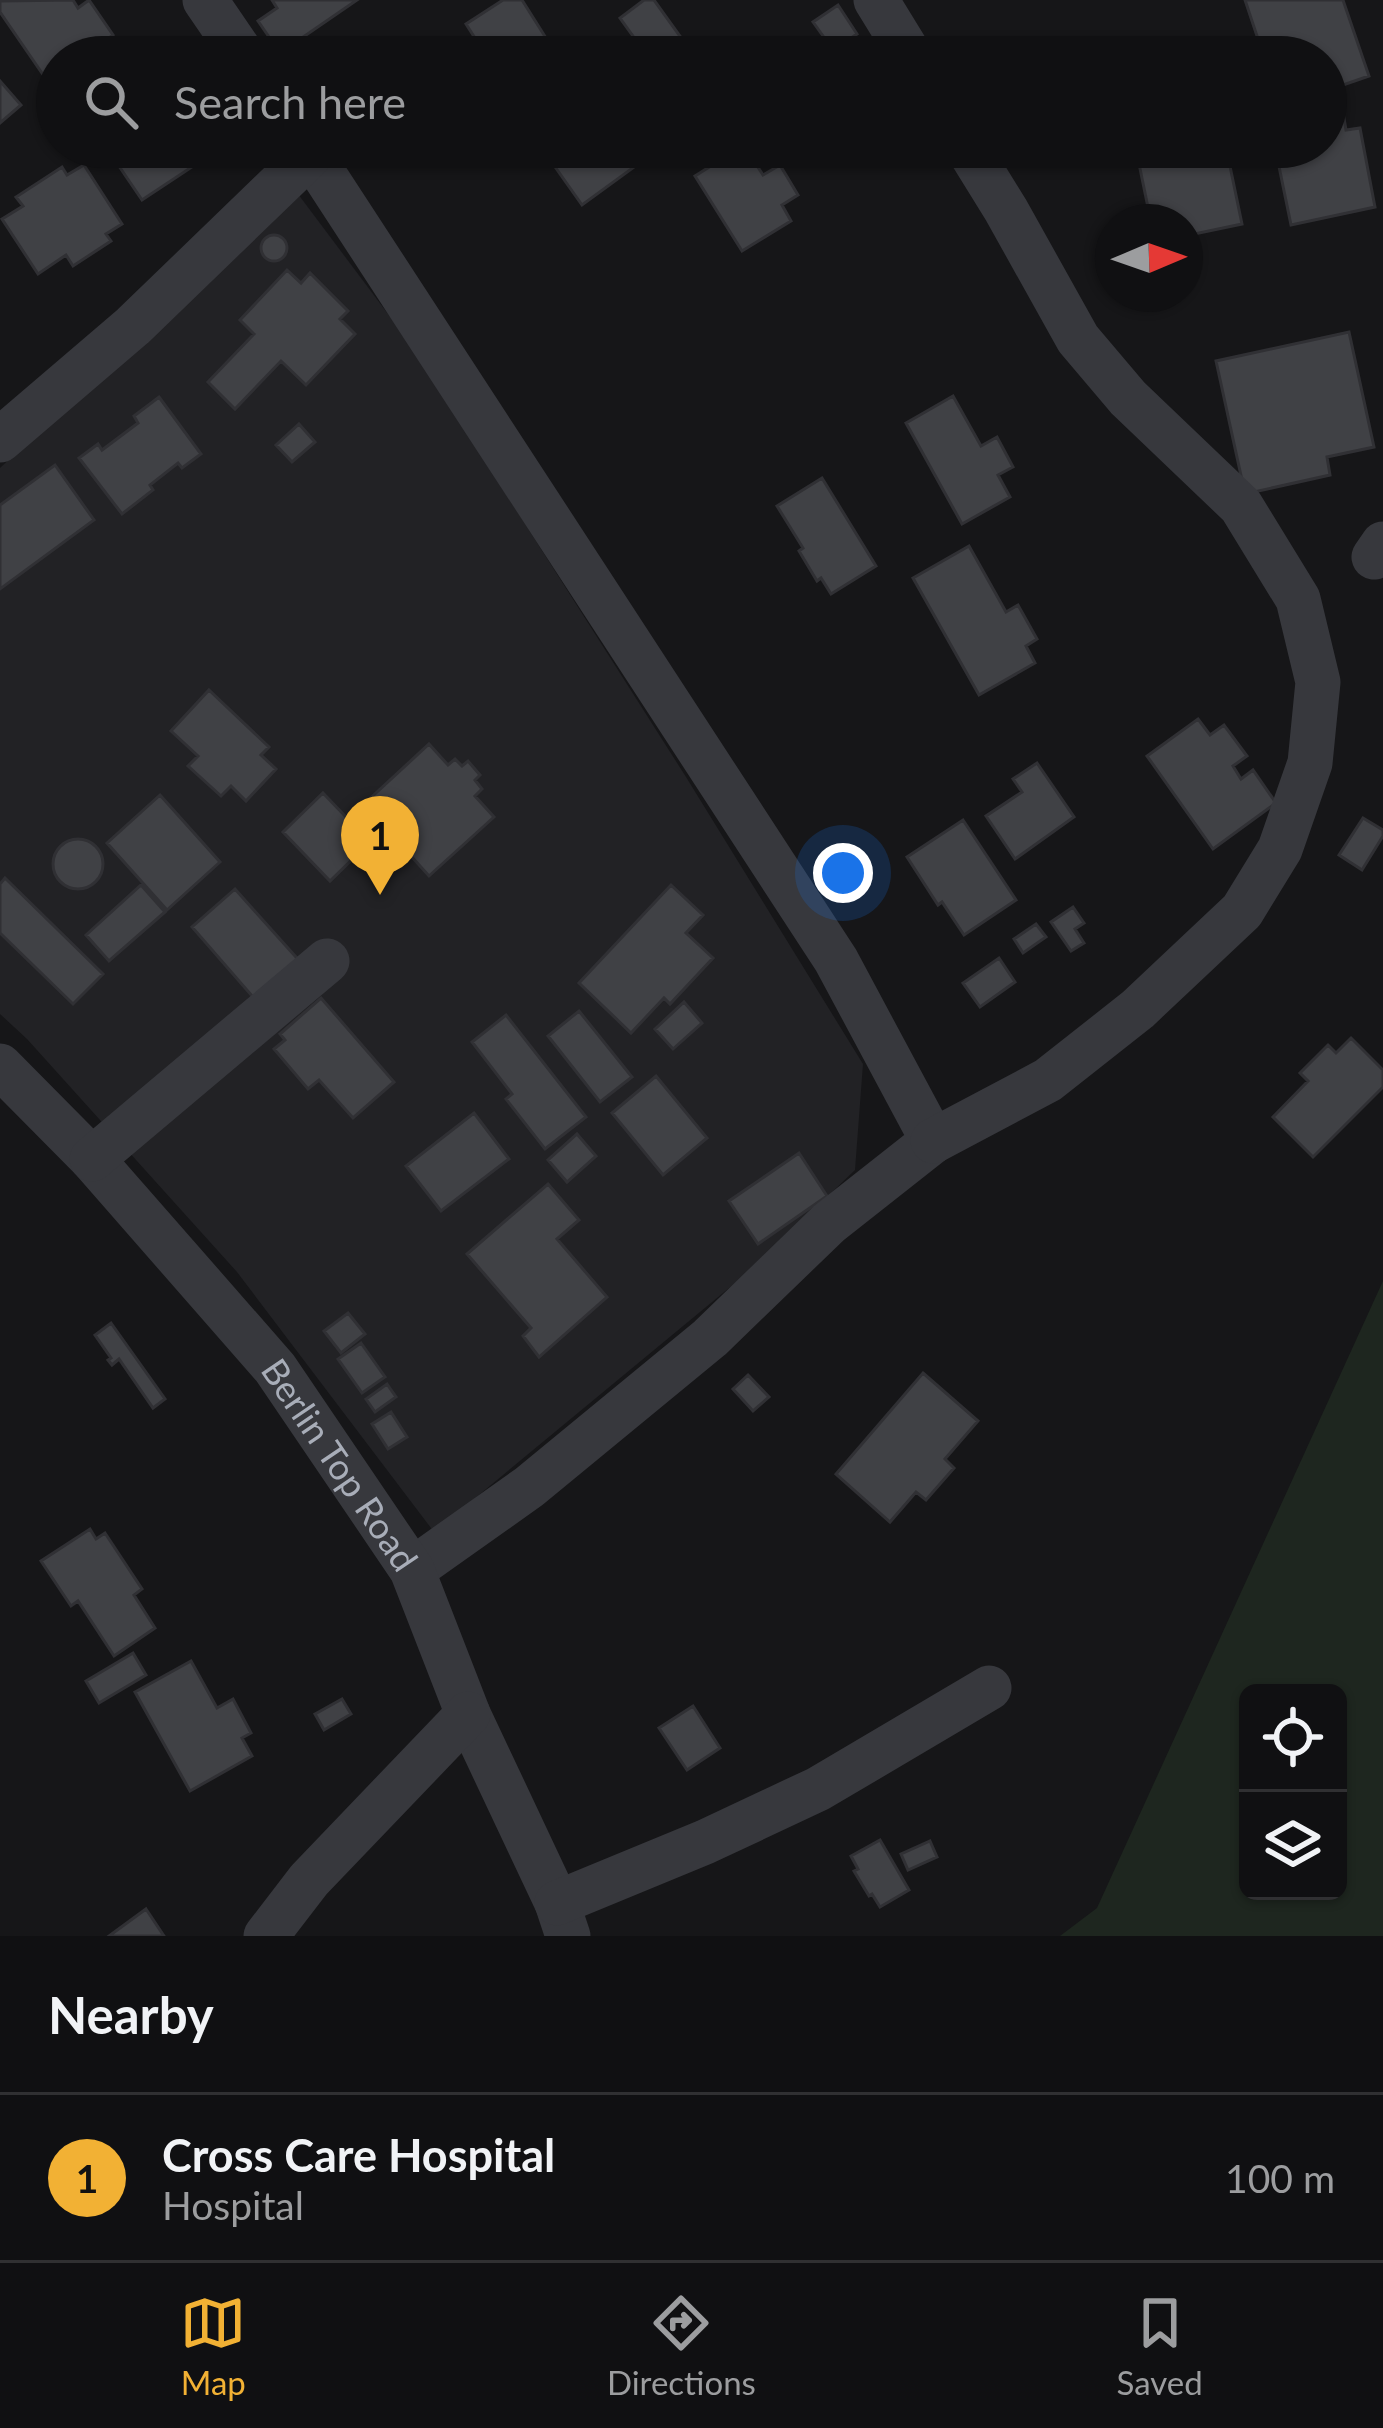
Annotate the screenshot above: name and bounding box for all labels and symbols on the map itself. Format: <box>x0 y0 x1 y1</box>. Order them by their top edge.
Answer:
north arrow <box>1095 204 1203 312</box>
pin: 1 <box>341 796 419 895</box>
your location <box>813 843 873 903</box>
street label: Berlin Top Road <box>253 1350 428 1579</box>

